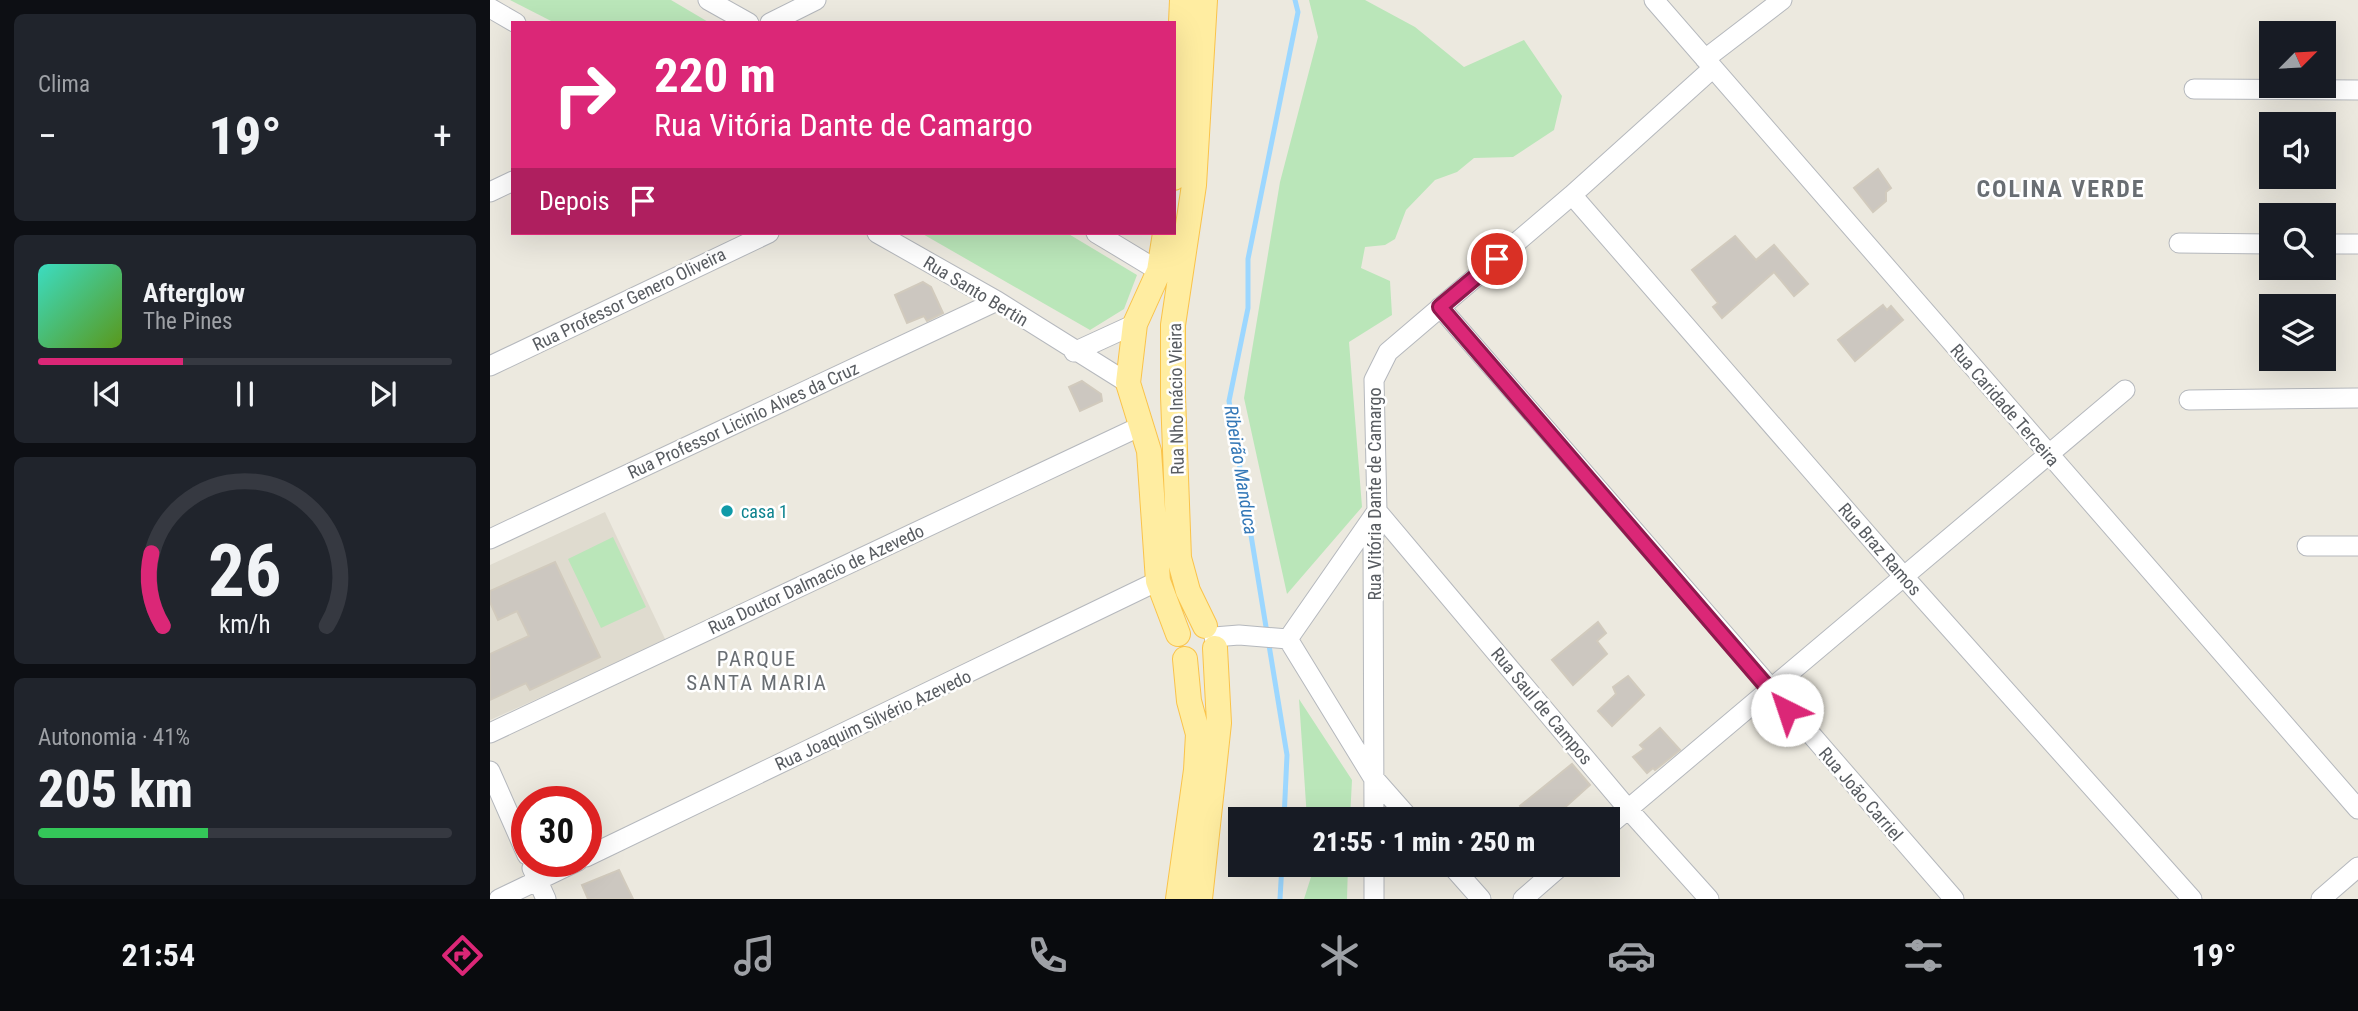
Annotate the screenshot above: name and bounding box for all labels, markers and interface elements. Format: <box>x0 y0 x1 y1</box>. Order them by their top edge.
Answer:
north arrow <box>2259 21 2336 98</box>
map controls <box>2259 21 2336 371</box>
text: 220 m <box>654 47 776 104</box>
icon: right <box>539 49 630 140</box>
text: Clima <box>38 71 90 98</box>
text: 19° <box>208 106 282 167</box>
text: Rua Vitória Dante de Camargo <box>654 106 1033 144</box>
button: sound <box>2259 112 2336 189</box>
text: − <box>38 114 57 158</box>
text: + <box>433 114 452 158</box>
district label: COLINA VERDE <box>1976 175 2146 203</box>
icon: arrive <box>624 182 662 220</box>
text: Depois <box>539 186 610 216</box>
button: search <box>2259 203 2336 280</box>
pin <box>1467 229 1527 289</box>
icon: arrive <box>1478 240 1516 278</box>
street label: Rua Professor Genero Oliveira <box>529 243 729 355</box>
street label: Rua Santo Bertin <box>920 252 1032 330</box>
text: Afterglow <box>143 278 245 308</box>
button: layers <box>2259 294 2336 371</box>
text: The Pines <box>143 308 233 335</box>
street label: Rua Nho Inácio Vieira <box>1164 323 1188 475</box>
street label: Rua Caridade Terceira <box>1946 340 2064 470</box>
street label: Rua Professor Licinio Alves da Cruz <box>624 357 862 483</box>
icon: previous <box>88 375 126 413</box>
icon: pause <box>226 375 264 413</box>
icon: next <box>364 375 402 413</box>
street label: Rua Vitória Dante de Camargo <box>1364 387 1385 601</box>
water label: Ribeirão Manduca <box>1219 404 1263 536</box>
street label: Rua Braz Ramos <box>1834 498 1926 600</box>
place label: casa 1 <box>741 501 788 522</box>
marker: casa 1 <box>719 503 735 519</box>
street label: Rua Doutor Dalmacio de Azevedo <box>705 520 927 638</box>
text: 26 <box>208 529 282 615</box>
text: km/h <box>219 610 271 639</box>
street label: Rua Saul de Campos <box>1487 643 1597 769</box>
district label: PARQUE SANTA MARIA <box>686 647 828 695</box>
street label: Rua Joaquim Silvério Azevedo <box>772 665 974 775</box>
position arrow <box>1750 673 1824 747</box>
text: Autonomia · 41% <box>38 724 190 751</box>
street label: Rua João Carriel <box>1815 743 1907 845</box>
text: 205 km <box>38 759 193 820</box>
speed limit sign: 30 <box>511 786 602 877</box>
text: 21:55 · 1 min · 250 m <box>1313 827 1535 857</box>
icon: directions <box>438 931 487 980</box>
icon: music <box>730 931 779 980</box>
icon: phone <box>1023 931 1072 980</box>
icon: climate <box>1315 931 1364 980</box>
icon: car <box>1607 931 1656 980</box>
icon: filters <box>1899 931 1948 980</box>
text: 21:54 <box>122 936 195 974</box>
text: 19° <box>2192 936 2236 974</box>

